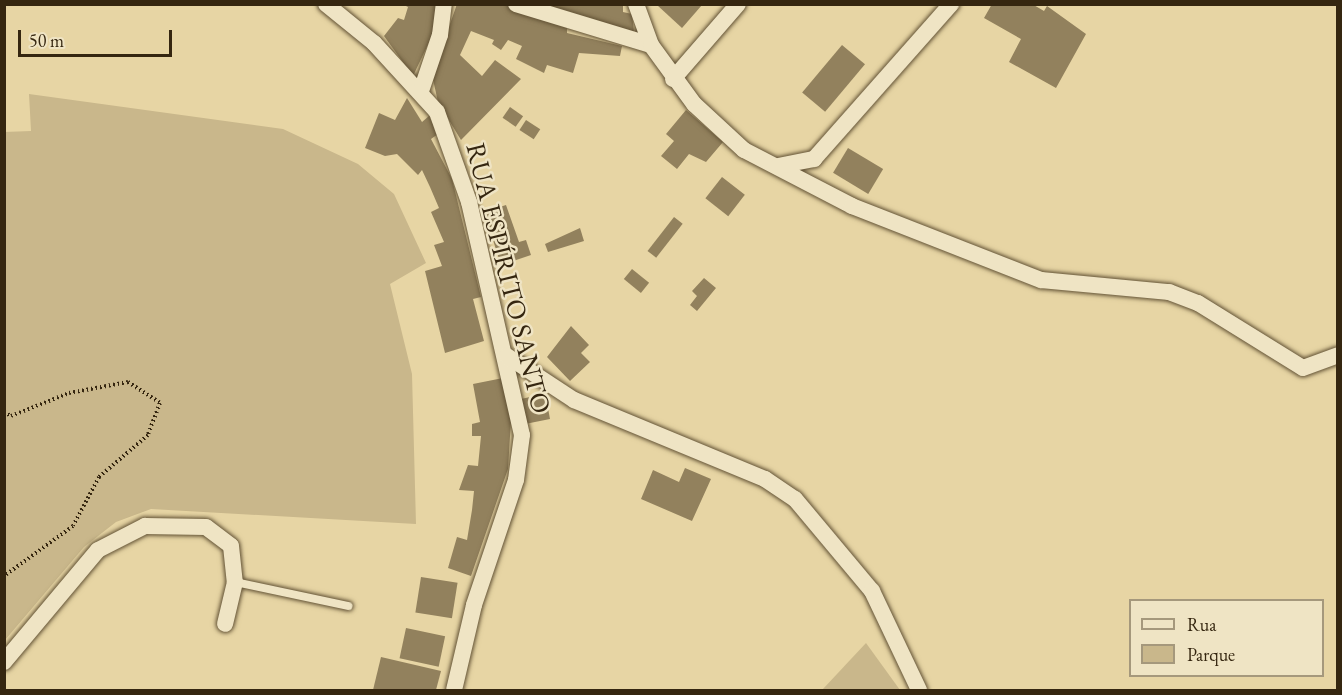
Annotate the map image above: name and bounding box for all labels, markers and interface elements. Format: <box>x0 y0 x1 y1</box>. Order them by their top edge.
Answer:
scale bar <box>21 18 176 56</box>
text: 50 m <box>29 29 64 52</box>
street label: RUA ESPÍRITO SANTO <box>460 139 558 417</box>
legend <box>1129 599 1324 677</box>
text: Rua <box>1187 613 1217 636</box>
text: Parque <box>1187 643 1235 666</box>

